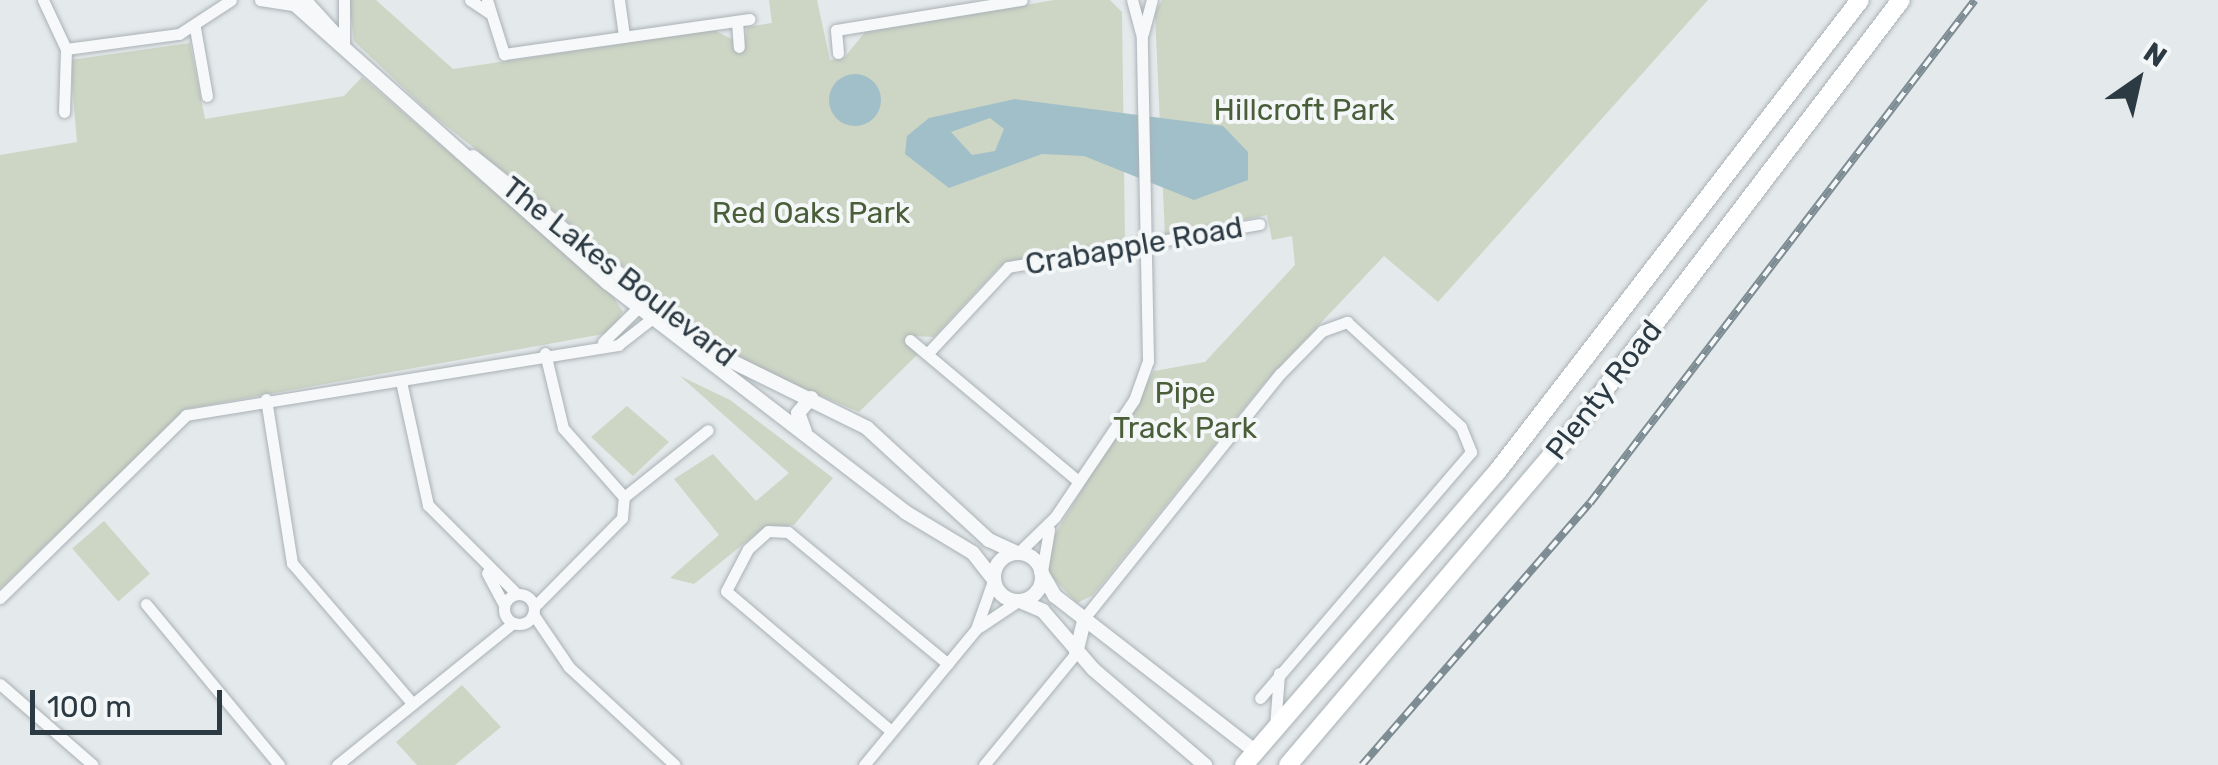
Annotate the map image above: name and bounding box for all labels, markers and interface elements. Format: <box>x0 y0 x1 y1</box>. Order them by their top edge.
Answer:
north arrow <box>2088 30 2188 130</box>
text: N <box>2137 35 2173 74</box>
park label: Hillcroft Park <box>1214 92 1394 128</box>
street label: The Lakes Boulevard <box>495 169 743 375</box>
park label: Red Oaks Park <box>712 195 910 231</box>
street label: Crabapple Road <box>1022 209 1246 283</box>
street label: Plenty Road <box>1538 313 1670 467</box>
park label: Pipe Track Park <box>1113 375 1257 446</box>
scale bar <box>35 670 228 732</box>
text: 100 m <box>47 689 132 725</box>

